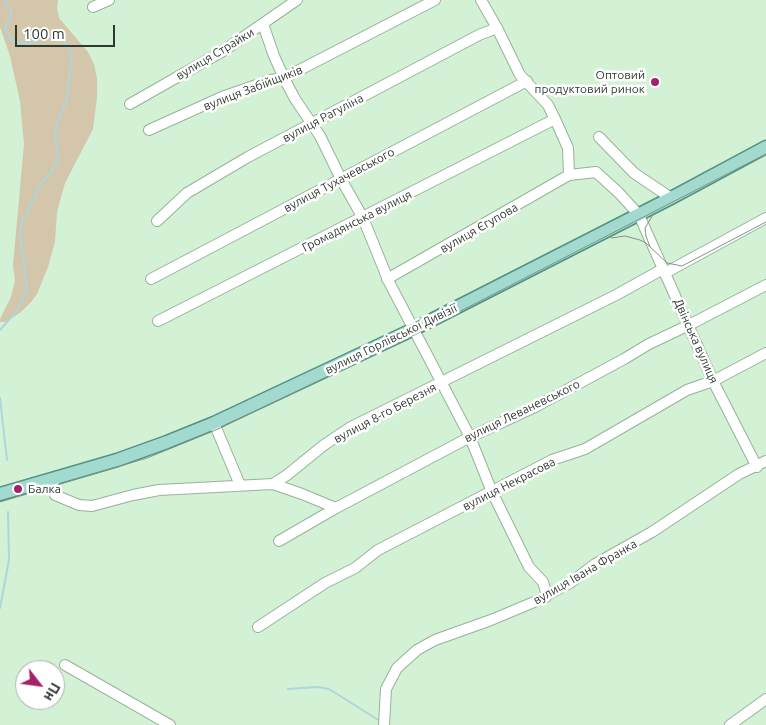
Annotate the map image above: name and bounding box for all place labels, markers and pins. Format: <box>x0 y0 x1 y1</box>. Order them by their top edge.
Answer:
place label: Оптовий продуктовий ринок <box>535 68 645 96</box>
marker: Оптовий продуктовий ринок <box>649 76 661 88</box>
place label: Балка <box>28 482 61 496</box>
marker: Балка <box>12 483 24 495</box>

